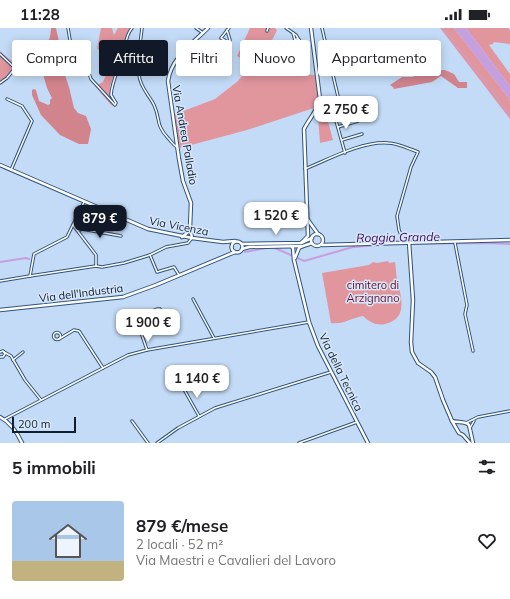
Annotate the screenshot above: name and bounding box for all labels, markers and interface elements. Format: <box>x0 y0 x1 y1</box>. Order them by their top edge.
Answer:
text: 11:28 <box>20 5 60 24</box>
chip: Compra <box>12 40 91 76</box>
chip: Affitta <box>99 40 168 76</box>
chip: Filtri <box>176 40 232 76</box>
chip: Nuovo <box>240 40 310 76</box>
chip: Appartamento <box>318 40 441 76</box>
street label: Via Andrea Palladio <box>169 84 201 186</box>
pin: 2 750 € <box>309 96 383 130</box>
text: 2 750 € <box>323 101 369 117</box>
pin: 1 520 € <box>239 202 313 236</box>
pin: 879 € <box>72 205 128 239</box>
text: 1 520 € <box>253 207 299 223</box>
text: 879 € <box>83 210 117 226</box>
street label: Via Vicenza <box>148 213 210 239</box>
water label: Roggia Grande <box>356 229 440 245</box>
park label: cimitero di Arzignano <box>347 278 399 305</box>
street label: Via dell'Industria <box>38 281 124 305</box>
pin: 1 900 € <box>111 309 185 343</box>
text: 1 900 € <box>125 314 171 330</box>
street label: Via della Tecnica <box>316 331 366 413</box>
pin: 1 140 € <box>160 365 234 399</box>
text: 1 140 € <box>174 370 220 386</box>
scale bar <box>12 415 76 434</box>
text: 200 m <box>18 417 50 431</box>
icon: filters <box>476 456 498 478</box>
text: 5 immobili <box>12 457 96 478</box>
text: 879 €/mese <box>136 515 228 536</box>
icon: home <box>44 517 92 565</box>
icon: heart <box>476 530 498 552</box>
text: 2 locali · 52 m² <box>136 536 223 552</box>
text: Via Maestri e Cavalieri del Lavoro <box>136 552 336 568</box>

